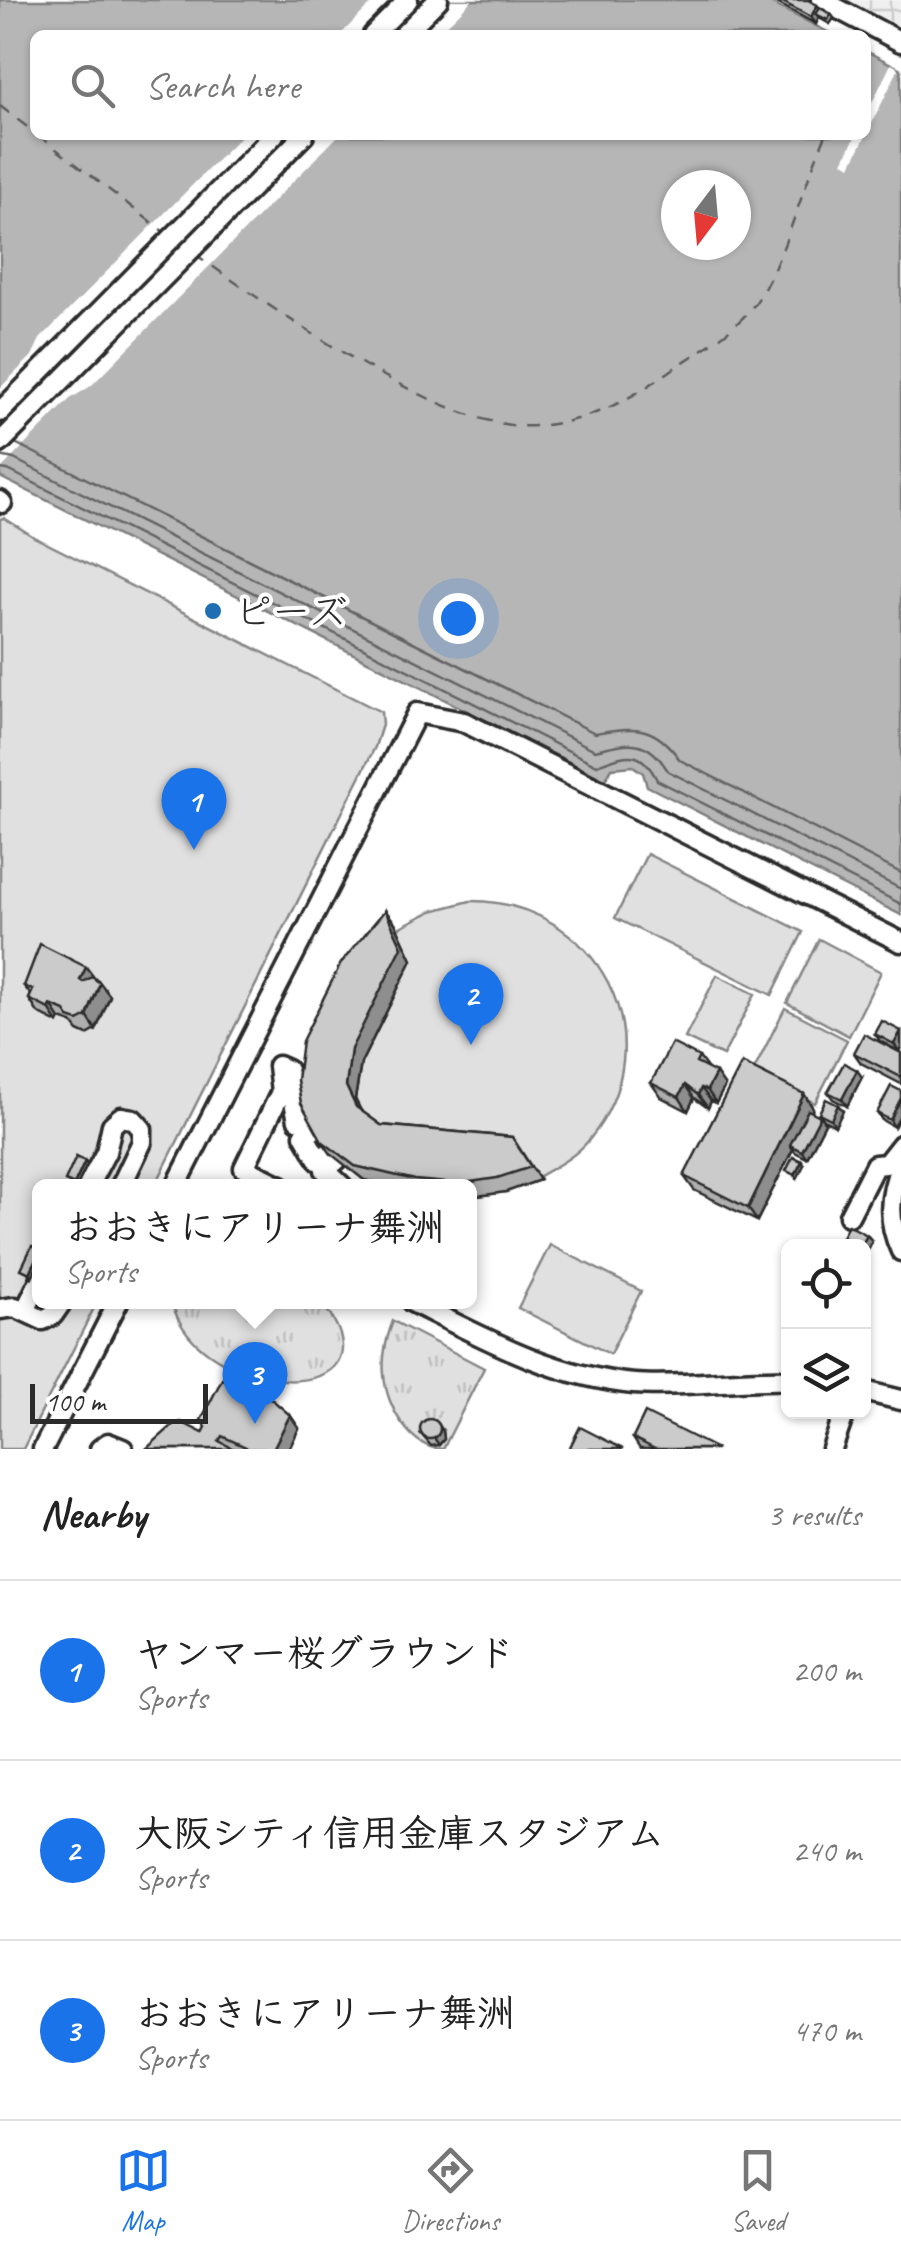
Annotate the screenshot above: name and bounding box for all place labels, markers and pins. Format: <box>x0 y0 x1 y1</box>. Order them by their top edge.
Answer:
place label: ピーズ <box>233 587 348 637</box>
marker: ピーズ <box>202 600 224 622</box>
pin: 1 <box>162 768 226 850</box>
pin: 2 <box>438 962 504 1045</box>
pin: 3 <box>222 1342 288 1424</box>

